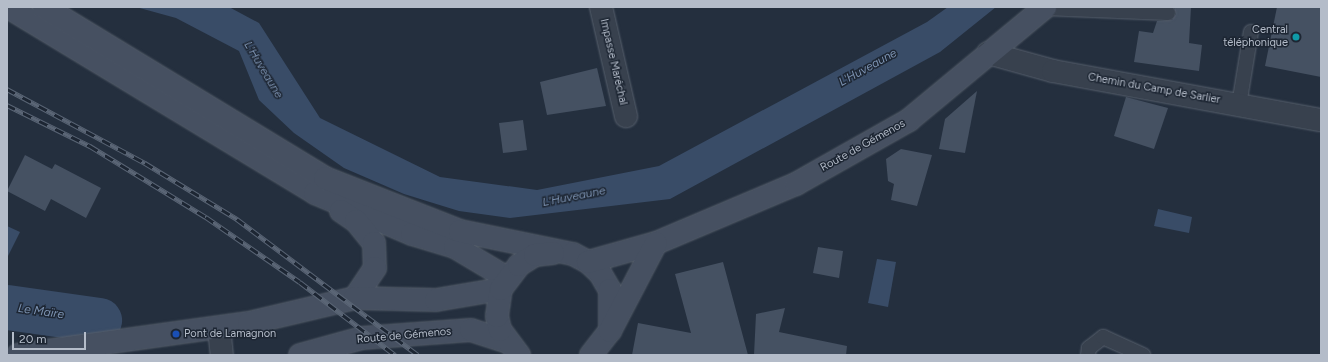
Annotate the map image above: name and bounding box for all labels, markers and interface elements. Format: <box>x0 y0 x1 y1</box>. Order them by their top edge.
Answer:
street label: Impasse Maréchal <box>597 18 629 106</box>
place label: Central téléphonique <box>1223 24 1288 50</box>
marker: Central téléphonique <box>1291 32 1301 42</box>
water label: L'Huveaune <box>240 39 286 101</box>
water label: L'Huveaune <box>837 46 899 90</box>
street label: Chemin du Camp de Sarlier <box>1087 71 1221 107</box>
street label: Route de Gémenos <box>818 117 908 175</box>
water label: L'Huveaune <box>541 184 607 210</box>
water label: Le Maïre <box>17 302 65 322</box>
scale bar <box>14 324 88 350</box>
street label: Route de Gémenos <box>356 325 452 347</box>
place label: Pont de Lamagnon <box>184 327 276 341</box>
marker: Pont de Lamagnon <box>171 329 181 339</box>
text: 20 m <box>19 332 47 346</box>

